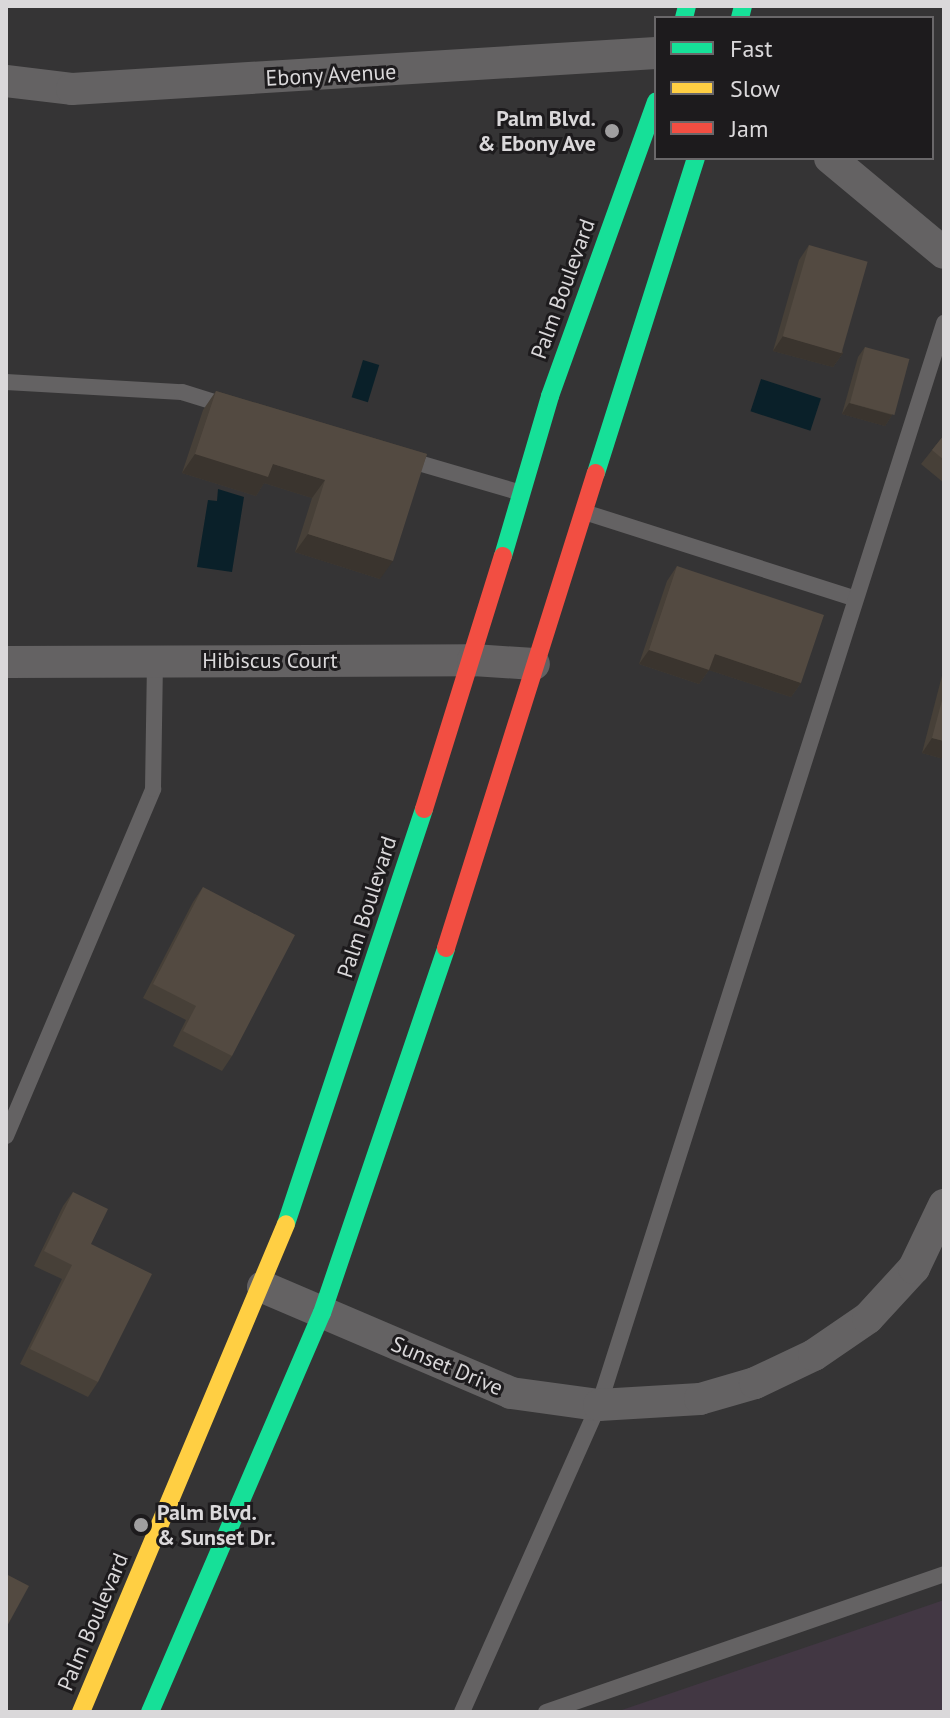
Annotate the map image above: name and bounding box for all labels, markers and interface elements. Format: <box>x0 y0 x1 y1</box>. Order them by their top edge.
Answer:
legend <box>654 16 934 160</box>
text: Fast <box>730 33 773 64</box>
street label: Ebony Avenue <box>264 58 398 92</box>
text: Slow <box>730 73 780 104</box>
place label: Palm Blvd. & Ebony Ave <box>476 105 596 156</box>
text: Jam <box>730 113 768 144</box>
marker: Palm Blvd. & Ebony Ave <box>603 122 621 140</box>
street label: Palm Boulevard <box>525 215 601 363</box>
street label: Hibiscus Court <box>202 648 338 674</box>
street label: Palm Boulevard <box>332 833 402 981</box>
street label: Sunset Drive <box>387 1331 507 1401</box>
place label: Palm Blvd. & Sunset Dr. <box>157 1499 276 1550</box>
marker: Palm Blvd. & Sunset Dr. <box>132 1516 150 1534</box>
street label: Palm Boulevard <box>52 1549 134 1695</box>

